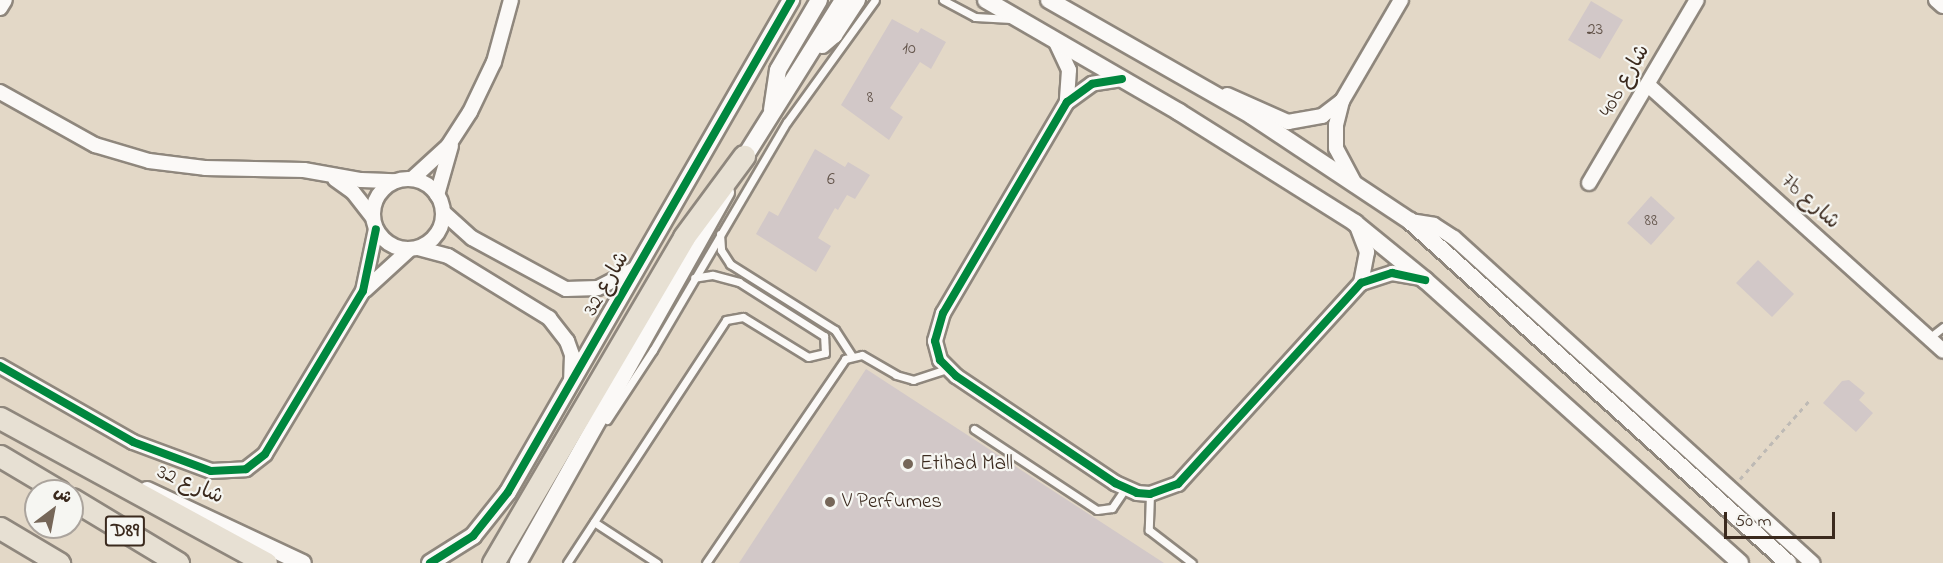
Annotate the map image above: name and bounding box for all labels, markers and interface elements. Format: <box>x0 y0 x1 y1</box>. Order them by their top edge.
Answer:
house number: 23 <box>1587 19 1603 41</box>
house number: 10 <box>902 38 916 60</box>
street label: 40b شارع <box>1594 40 1656 122</box>
house number: 8 <box>867 87 873 109</box>
house number: 6 <box>827 169 835 191</box>
street label: 7b شارع <box>1775 169 1845 235</box>
house number: 88 <box>1644 210 1658 232</box>
street label: شارع 32 <box>579 247 635 321</box>
place label: Etihad Mall <box>920 451 1013 477</box>
marker: Etihad Mall <box>901 457 915 471</box>
street label: شارع 32 <box>153 460 227 510</box>
north arrow <box>24 479 84 539</box>
text: ش <box>49 481 76 510</box>
place label: V Perfumes <box>842 489 942 515</box>
marker: V Perfumes <box>823 495 837 509</box>
scale bar <box>1727 500 1838 538</box>
text: 50 m <box>1735 509 1772 535</box>
road number: D89 <box>104 514 146 548</box>

